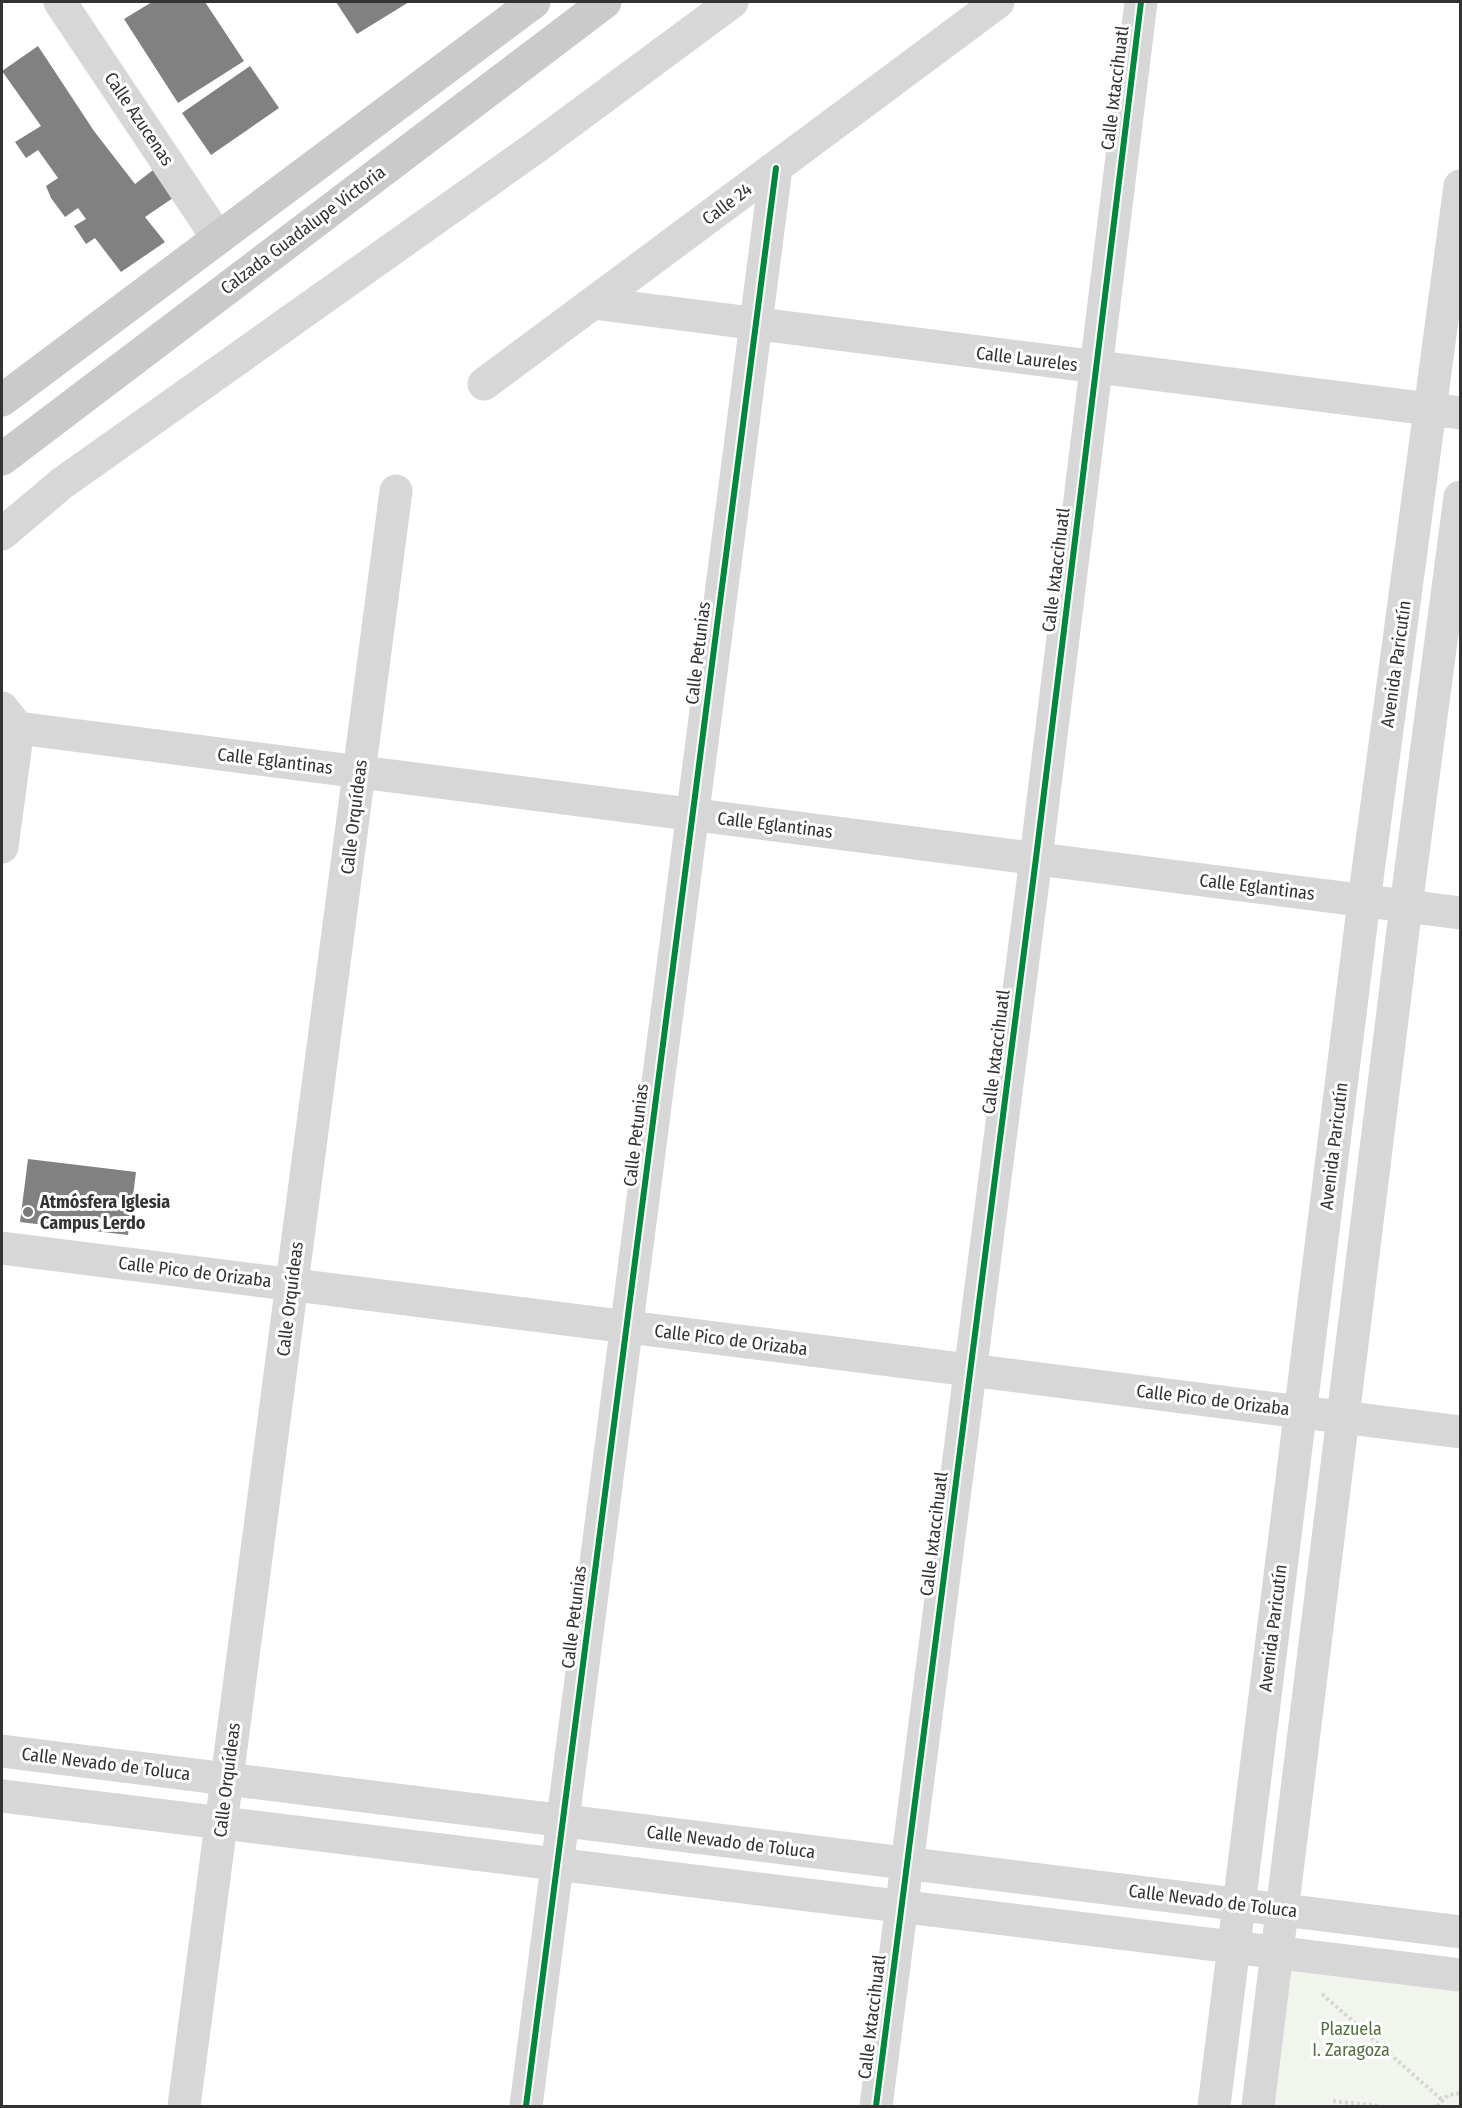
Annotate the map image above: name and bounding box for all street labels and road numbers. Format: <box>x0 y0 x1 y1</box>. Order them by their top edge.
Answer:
street label: Calle Ixtaccihuatl <box>1096 24 1134 151</box>
street label: Calle Azucenas <box>100 68 179 170</box>
street label: Calzada Guadalupe Victoria <box>216 161 390 299</box>
street label: Calle 24 <box>698 178 756 230</box>
street label: Calle Laureles <box>975 342 1079 376</box>
street label: Calle Ixtaccihuatl <box>1037 506 1075 633</box>
street label: Avenida Paricutín <box>1376 599 1416 729</box>
street label: Calle Petunias <box>681 600 715 706</box>
street label: Calle Eglantinas <box>216 743 334 779</box>
street label: Calle Orquídeas <box>336 758 372 876</box>
street label: Calle Eglantinas <box>716 807 834 843</box>
street label: Calle Eglantinas <box>1198 869 1316 905</box>
street label: Calle Ixtaccihuatl <box>977 988 1015 1115</box>
street label: Avenida Paricutín <box>1315 1081 1353 1211</box>
street label: Calle Petunias <box>619 1082 653 1188</box>
street label: Calle Orquídeas <box>272 1240 308 1358</box>
street label: Calle Pico de Orizaba <box>117 1252 273 1292</box>
street label: Calle Pico de Orizaba <box>653 1320 809 1360</box>
street label: Calle Pico de Orizaba <box>1135 1380 1291 1420</box>
street label: Calle Ixtaccihuatl <box>915 1470 953 1597</box>
street label: Avenida Paricutín <box>1254 1563 1292 1693</box>
street label: Calle Petunias <box>557 1564 591 1670</box>
street label: Calle Orquídeas <box>209 1721 245 1839</box>
street label: Calle Nevado de Toluca <box>20 1743 192 1785</box>
street label: Calle Nevado de Toluca <box>645 1821 817 1863</box>
street label: Calle Nevado de Toluca <box>1127 1880 1299 1922</box>
street label: Calle Ixtaccihuatl <box>853 1953 891 2080</box>

